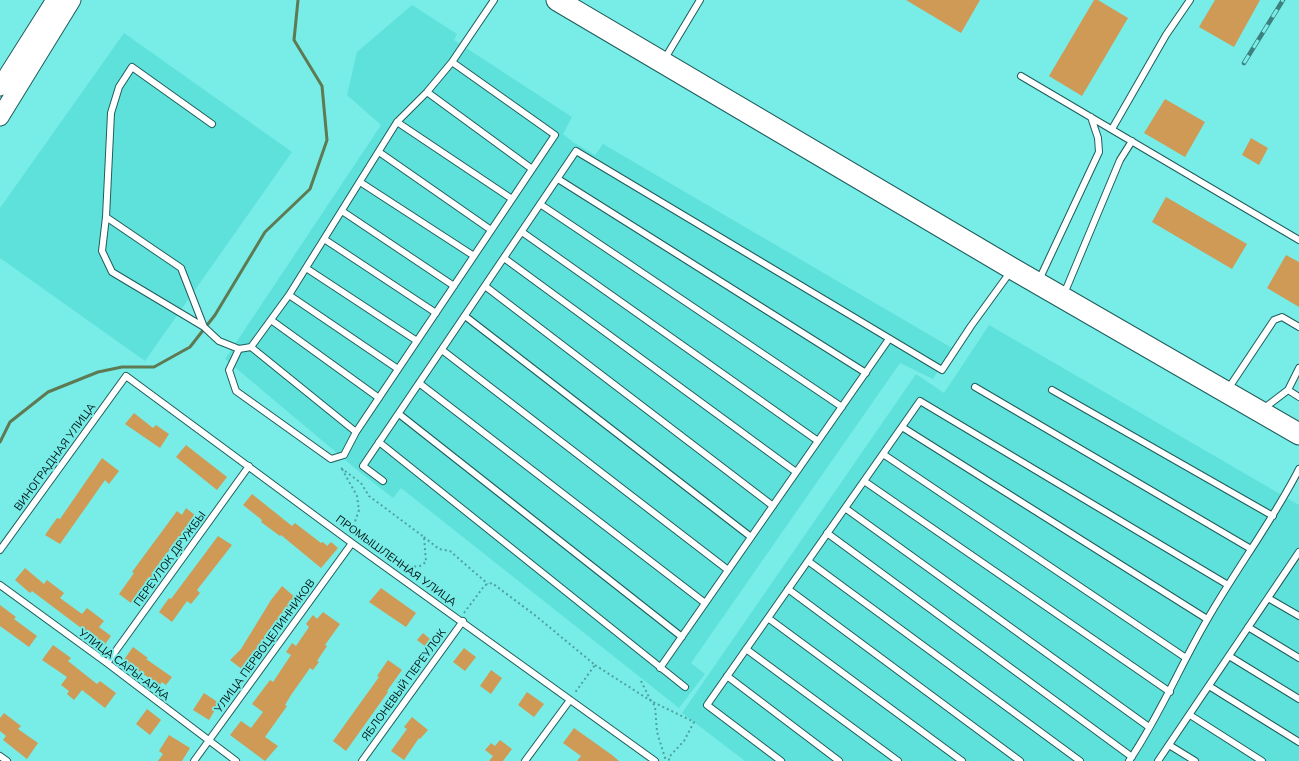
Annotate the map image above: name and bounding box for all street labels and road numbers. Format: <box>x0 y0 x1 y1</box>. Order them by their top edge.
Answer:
street label: ВИНОГРАДНАЯ УЛИЦА <box>12 401 98 513</box>
street label: ПЕРЕУЛОК ДРУЖБЫ <box>131 509 209 609</box>
street label: ПРОМЫШЛЕННАЯ УЛИЦА <box>333 513 459 609</box>
street label: УЛИЦА ПЕРВОЦЕЛИННИКОВ <box>212 577 318 715</box>
street label: УЛИЦА САРЫ-АРКА <box>76 626 172 704</box>
street label: ЯБЛОНЕВЫЙ ПЕРЕУЛОК <box>359 627 449 743</box>

